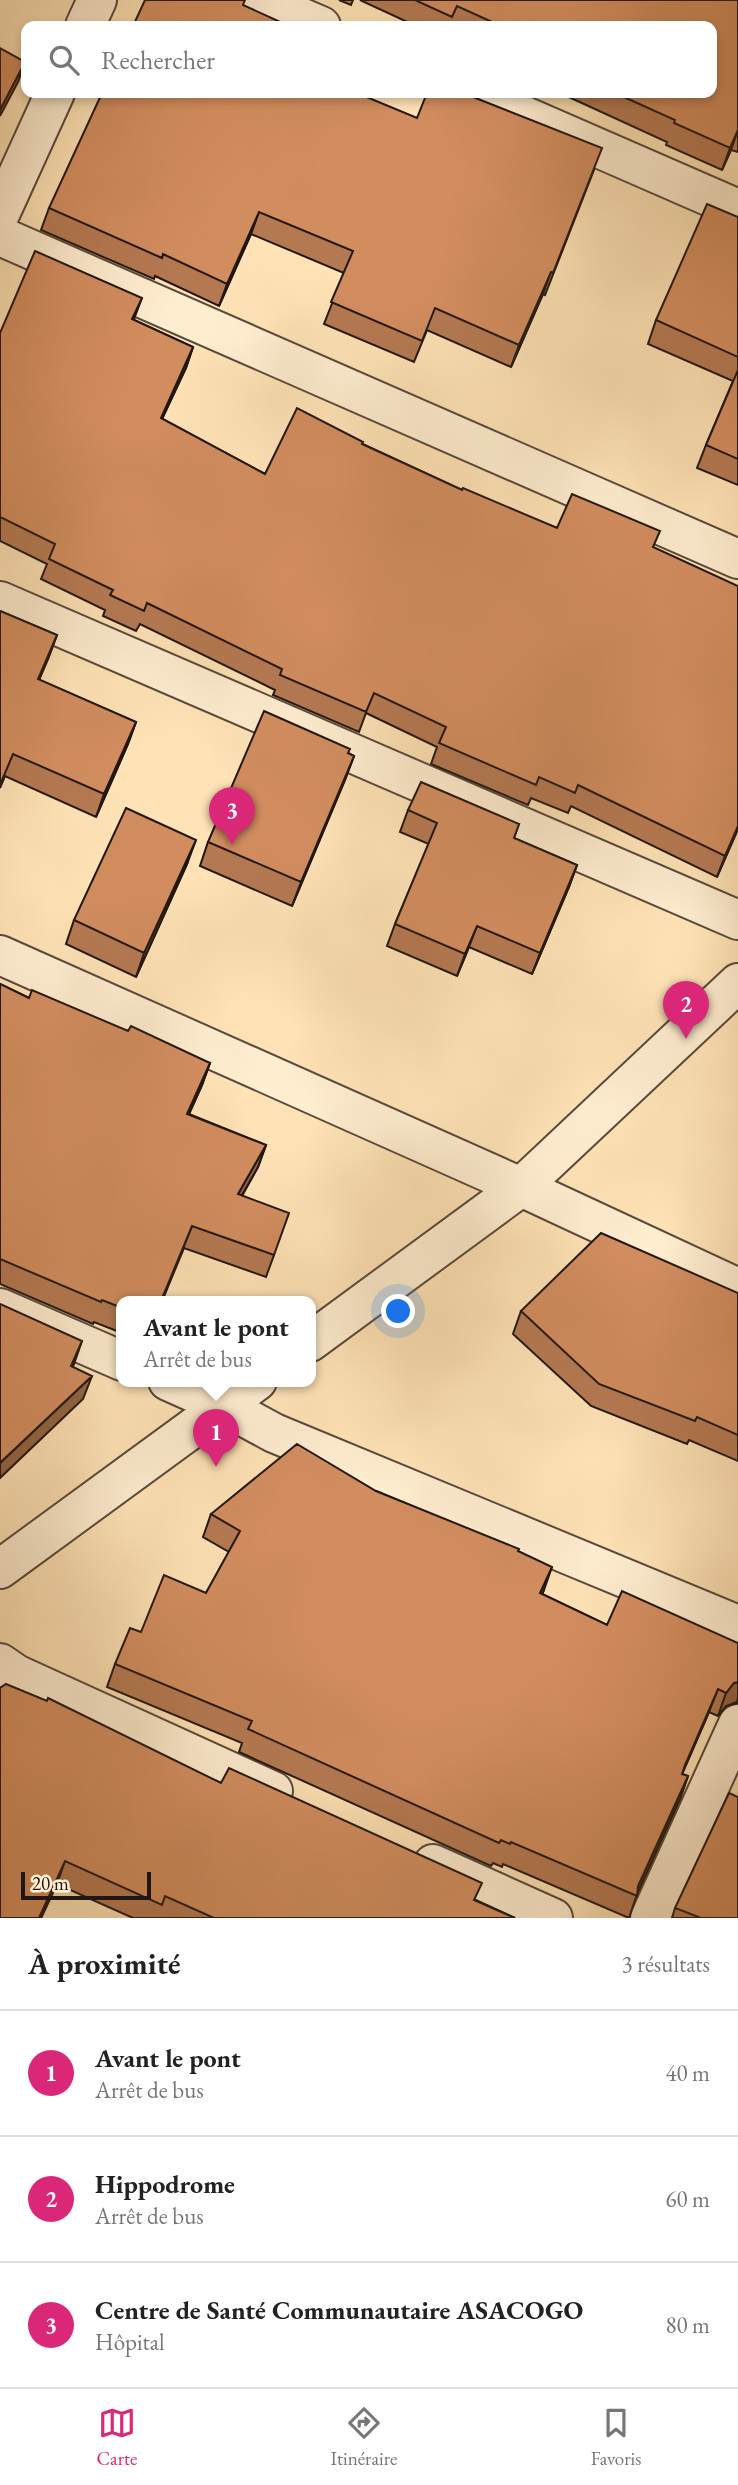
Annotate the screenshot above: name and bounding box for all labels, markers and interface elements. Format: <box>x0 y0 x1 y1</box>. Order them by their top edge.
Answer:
search box <box>21 21 717 98</box>
icon: search <box>45 41 83 79</box>
text: Rechercher <box>101 43 215 77</box>
pin: 3 <box>209 787 255 845</box>
pin: 2 <box>663 981 709 1039</box>
your location <box>381 1294 415 1328</box>
popup <box>116 1296 316 1387</box>
text: Avant le pont <box>143 1310 289 1344</box>
text: Arrêt de bus <box>143 1344 252 1374</box>
pin: 1 <box>193 1409 239 1467</box>
scale bar <box>21 1869 150 1901</box>
text: 20 m <box>32 1871 69 1896</box>
text: À proximité <box>28 1944 180 1983</box>
text: 3 résultats <box>622 1949 710 1979</box>
text: Avant le pont <box>95 2041 241 2075</box>
text: 1 <box>45 2058 57 2088</box>
text: 40 m <box>665 2058 710 2088</box>
text: Arrêt de bus <box>95 2075 204 2105</box>
text: Hippodrome <box>95 2167 235 2201</box>
text: 2 <box>45 2184 57 2214</box>
text: 60 m <box>665 2184 710 2214</box>
text: Arrêt de bus <box>95 2201 204 2231</box>
text: Centre de Santé Communautaire ASACOGO <box>95 2293 583 2327</box>
text: 3 <box>45 2310 57 2340</box>
text: 80 m <box>665 2310 710 2340</box>
text: Hôpital <box>95 2327 165 2357</box>
tab: Carte <box>97 2404 137 2471</box>
tab: Itinéraire <box>331 2404 397 2471</box>
tab: Favoris <box>591 2404 641 2471</box>

